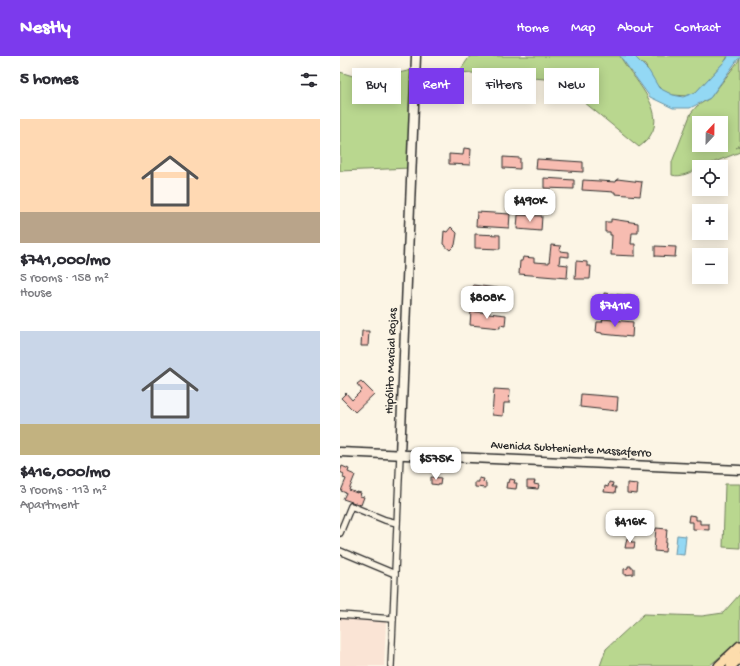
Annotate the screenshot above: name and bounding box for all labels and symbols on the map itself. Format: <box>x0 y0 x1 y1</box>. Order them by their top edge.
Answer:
north arrow <box>692 116 728 152</box>
pin: $490K <box>502 189 558 223</box>
pin: $808K <box>459 286 515 320</box>
pin: $741K <box>587 294 643 328</box>
street label: Hipólito Marcial Rojas <box>383 307 401 414</box>
street label: Avenida Subteniente Massaferro <box>490 439 652 461</box>
pin: $575K <box>408 447 464 481</box>
pin: $416K <box>602 510 658 544</box>

